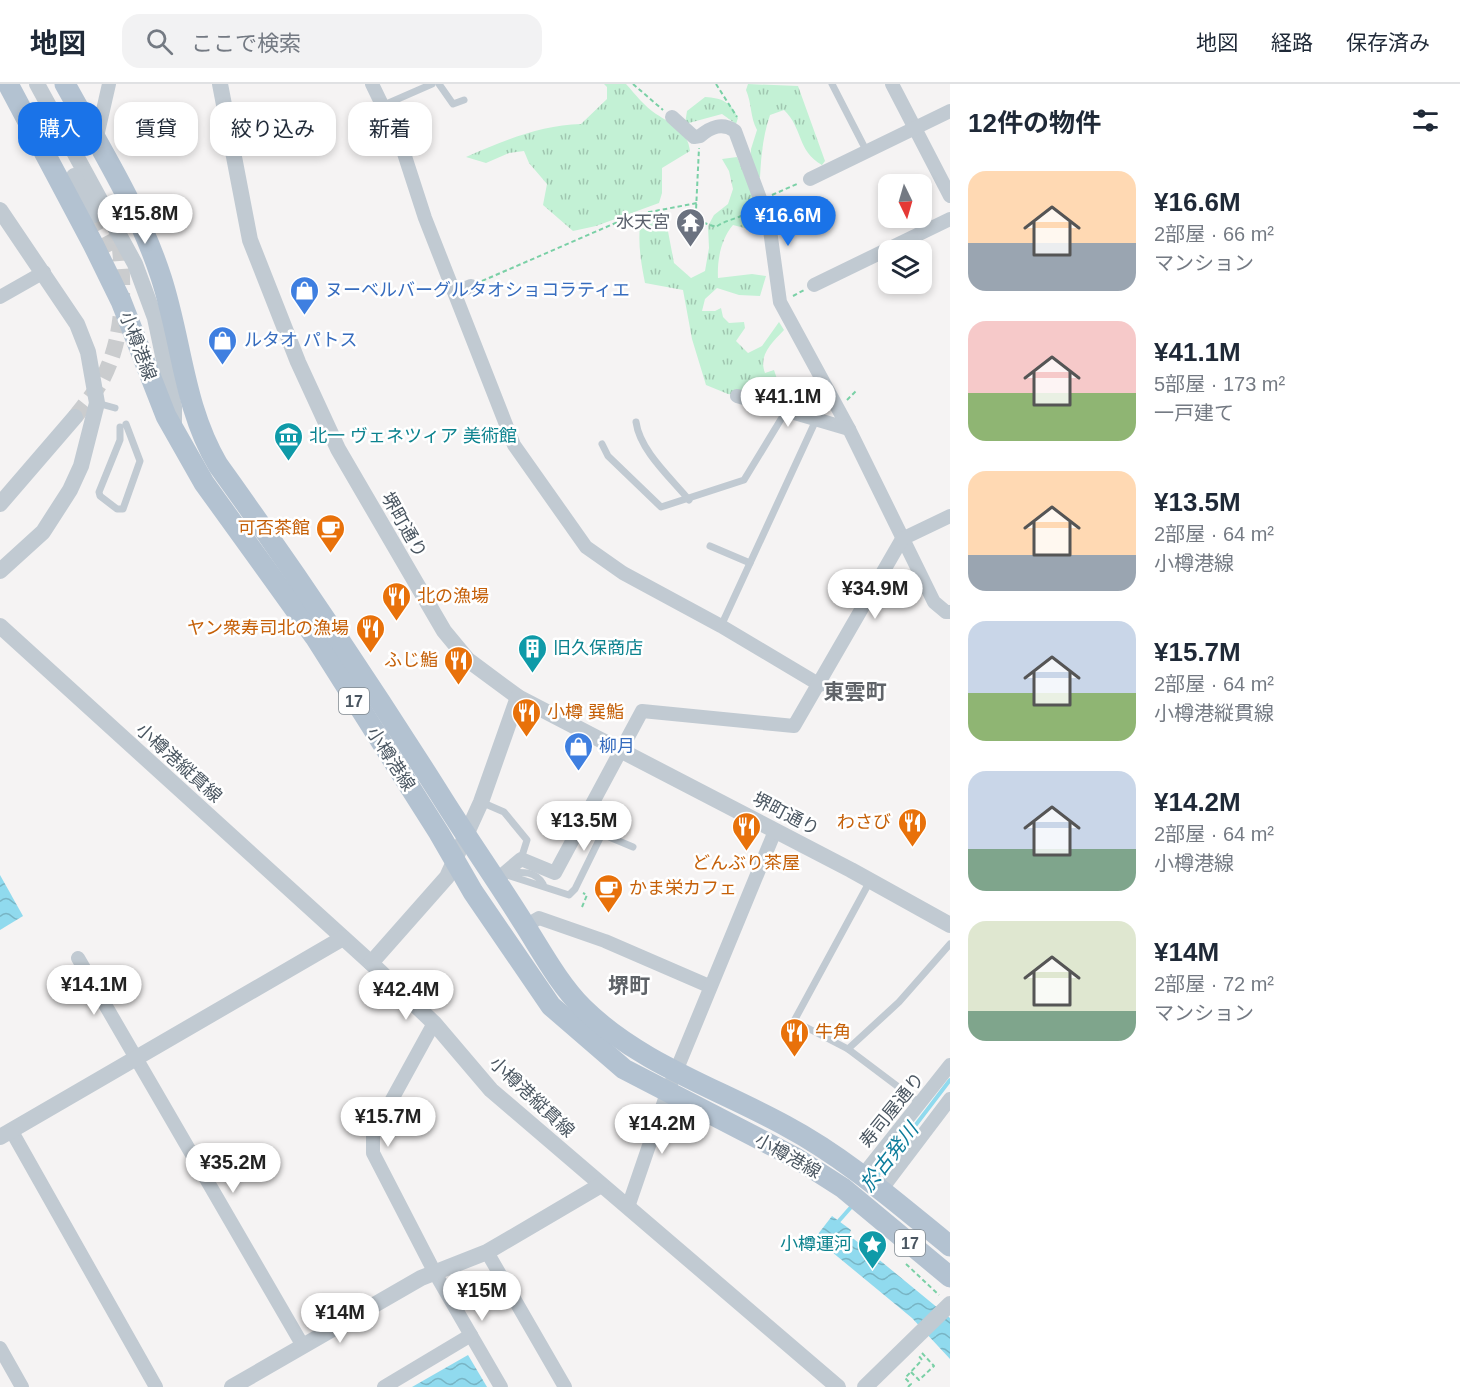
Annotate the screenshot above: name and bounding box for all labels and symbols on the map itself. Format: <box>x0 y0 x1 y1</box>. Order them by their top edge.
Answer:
north arrow <box>878 174 932 228</box>
pin: ¥15.8M <box>96 194 194 245</box>
pin: ¥16.6M <box>739 196 837 247</box>
temple icon: 水天宮 <box>675 206 707 248</box>
place label: 水天宮 <box>616 212 670 232</box>
shop icon: ヌーベルバーグルタオショコラティエ <box>288 274 320 316</box>
place label: ヌーベルバーグルタオショコラティエ <box>325 280 630 300</box>
street label: 小樽港線 <box>116 309 160 383</box>
shop icon: ルタオ パトス <box>207 324 239 366</box>
place label: ルタオ パトス <box>244 330 358 350</box>
pin: ¥41.1M <box>739 377 837 428</box>
museum icon: 北一 ヴェネツィア 美術館 <box>272 420 304 462</box>
place label: 北一 ヴェネツィア 美術館 <box>309 426 517 446</box>
street label: 堺町通り <box>377 489 431 561</box>
cafe icon: 可否茶館 <box>315 512 347 554</box>
place label: 可否茶館 <box>238 518 310 538</box>
pin: ¥34.9M <box>826 569 924 620</box>
restaurant icon: 北の漁場 <box>380 580 412 622</box>
place label: 北の漁場 <box>417 586 489 606</box>
restaurant icon: ヤン衆寿司北の漁場 <box>354 612 386 654</box>
place label: ヤン衆寿司北の漁場 <box>187 618 349 638</box>
building icon: 旧久保商店 <box>516 632 548 674</box>
place label: 旧久保商店 <box>553 638 643 658</box>
restaurant icon: ふじ鮨 <box>443 644 475 686</box>
place label: ふじ鮨 <box>384 650 438 670</box>
district label: 東雲町 <box>824 680 887 703</box>
road number: 17 <box>339 688 369 714</box>
restaurant icon: 小樽 巽鮨 <box>510 696 542 738</box>
place label: 小樽 巽鮨 <box>547 702 624 722</box>
street label: 小樽港縦貫線 <box>132 719 226 807</box>
street label: 小樽港線 <box>363 723 419 795</box>
shop icon: 柳月 <box>562 730 594 772</box>
place label: 柳月 <box>599 736 635 756</box>
street label: 堺町通り <box>749 789 823 839</box>
pin: ¥13.5M <box>535 801 633 852</box>
restaurant icon: わさび <box>896 806 928 848</box>
restaurant icon: どんぶり茶屋 <box>730 810 762 852</box>
place label: わさび <box>837 812 891 832</box>
place label: どんぶり茶屋 <box>692 853 800 873</box>
cafe icon: かま栄カフェ <box>592 872 624 914</box>
place label: かま栄カフェ <box>629 878 737 898</box>
pin: ¥14.1M <box>45 965 143 1016</box>
pin: ¥42.4M <box>357 970 455 1021</box>
district label: 堺町 <box>608 974 650 997</box>
restaurant icon: 牛角 <box>778 1016 810 1058</box>
place label: 牛角 <box>815 1022 851 1042</box>
street label: 小樽港縦貫線 <box>486 1053 578 1141</box>
street label: 寿司屋通り <box>856 1069 928 1151</box>
pin: ¥15.7M <box>339 1097 437 1148</box>
pin: ¥14.2M <box>613 1104 711 1155</box>
water label: 於古発川 <box>856 1117 924 1195</box>
street label: 小樽港線 <box>752 1130 824 1182</box>
pin: ¥35.2M <box>184 1143 282 1194</box>
place icon: 小樽運河 <box>857 1228 889 1270</box>
road number: 17 <box>895 1230 925 1256</box>
place label: 小樽運河 <box>780 1234 852 1254</box>
pin: ¥15M <box>446 1271 518 1322</box>
pin: ¥14M <box>304 1293 376 1344</box>

